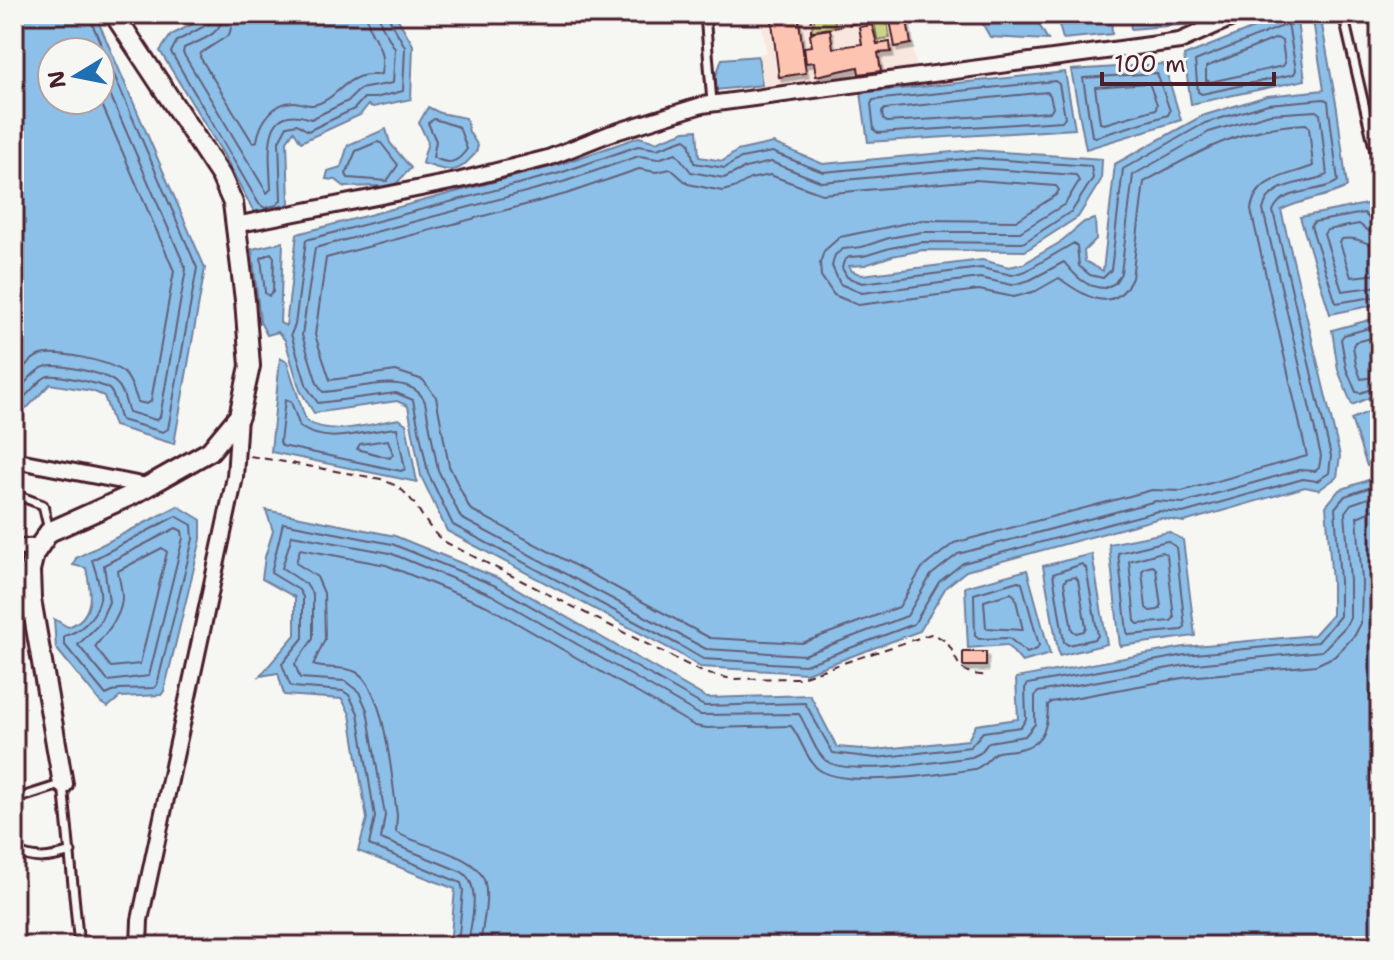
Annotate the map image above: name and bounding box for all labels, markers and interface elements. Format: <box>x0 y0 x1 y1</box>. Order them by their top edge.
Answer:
north arrow <box>36 36 116 116</box>
scale bar <box>1102 36 1274 86</box>
text: 100 m <box>1114 48 1186 80</box>
text: N <box>41 68 73 90</box>

